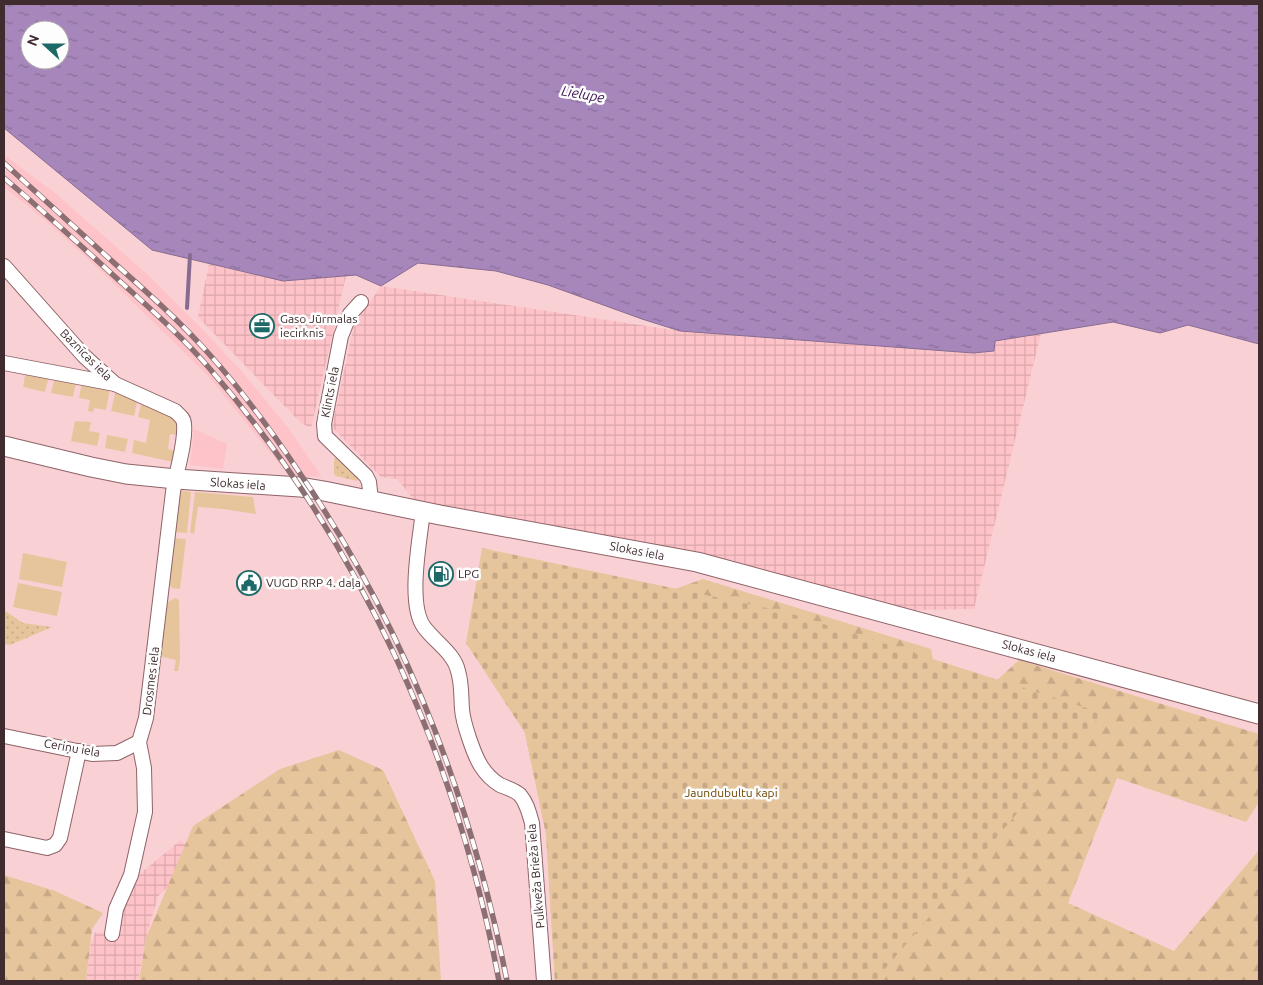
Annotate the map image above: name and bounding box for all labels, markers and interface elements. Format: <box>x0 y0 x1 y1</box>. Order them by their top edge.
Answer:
north arrow <box>20 20 70 70</box>
text: N <box>24 33 42 48</box>
water label: Lielupe <box>560 82 606 106</box>
place label: Gaso Jūrmalas iecirknis <box>280 312 357 339</box>
office icon: Gaso Jūrmalas iecirknis <box>249 313 275 339</box>
street label: Baznīcas iela <box>58 326 115 383</box>
street label: Klints iela <box>318 365 341 419</box>
street label: Slokas iela <box>210 475 266 492</box>
street label: Slokas iela <box>609 539 666 562</box>
fuel station icon: LPG <box>428 561 454 587</box>
place label: LPG <box>458 567 479 580</box>
public building icon: VUGD RRP 4. daļa <box>236 570 262 596</box>
place label: VUGD RRP 4. daļa <box>266 576 361 589</box>
street label: Slokas iela <box>1001 637 1058 664</box>
street label: Drosmes iela <box>140 646 161 716</box>
street label: Ceriņu iela <box>43 736 101 759</box>
park label: Jaundubultu kapi <box>684 786 778 799</box>
street label: Pulkveža Brieža iela <box>524 823 547 929</box>

